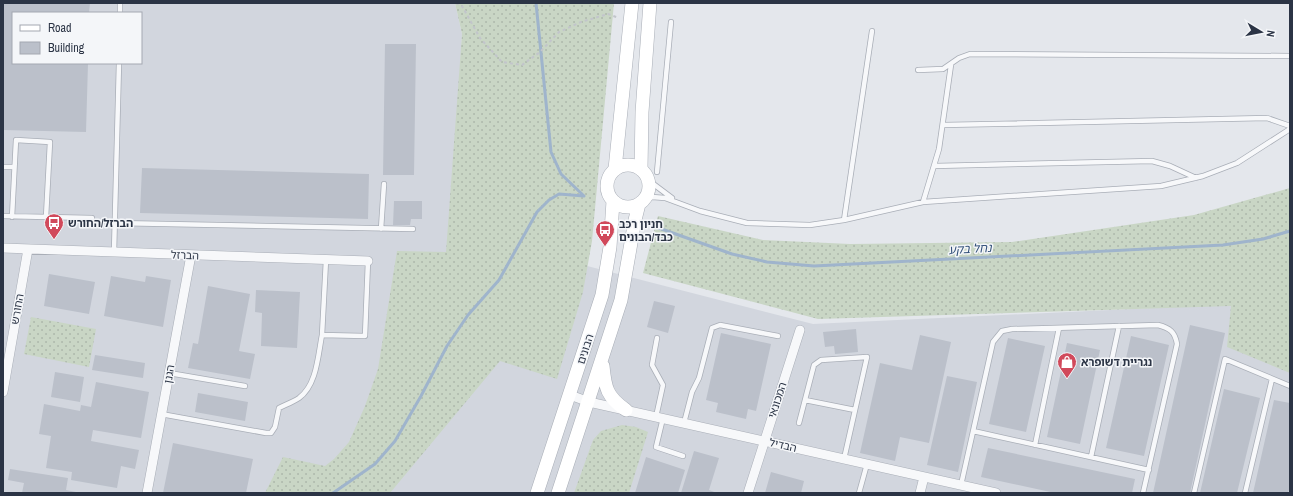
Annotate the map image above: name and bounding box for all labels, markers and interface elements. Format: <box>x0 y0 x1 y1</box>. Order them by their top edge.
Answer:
legend <box>12 12 142 64</box>
north arrow <box>1241 12 1281 52</box>
text: Road <box>48 20 72 36</box>
text: N <box>1263 29 1278 38</box>
text: Building <box>48 40 85 56</box>
bus stop icon: הברזל/החורש <box>43 212 65 240</box>
place label: הברזל/החורש <box>68 216 133 230</box>
place label: חניון רכב כבד/הבונים <box>619 217 673 244</box>
bus stop icon: חניון רכב כבד/הבונים <box>594 219 616 247</box>
water label: נחל בקע <box>948 240 993 258</box>
street label: הברזל <box>171 248 199 262</box>
street label: החורש <box>7 292 27 326</box>
street label: הבונים <box>574 332 596 366</box>
shop icon: נגריית דשופרא <box>1056 351 1078 379</box>
place label: נגריית דשופרא <box>1081 355 1152 369</box>
street label: הגנן <box>160 363 178 384</box>
street label: המכונאי <box>765 380 789 420</box>
street label: הבדיל <box>768 435 798 455</box>

